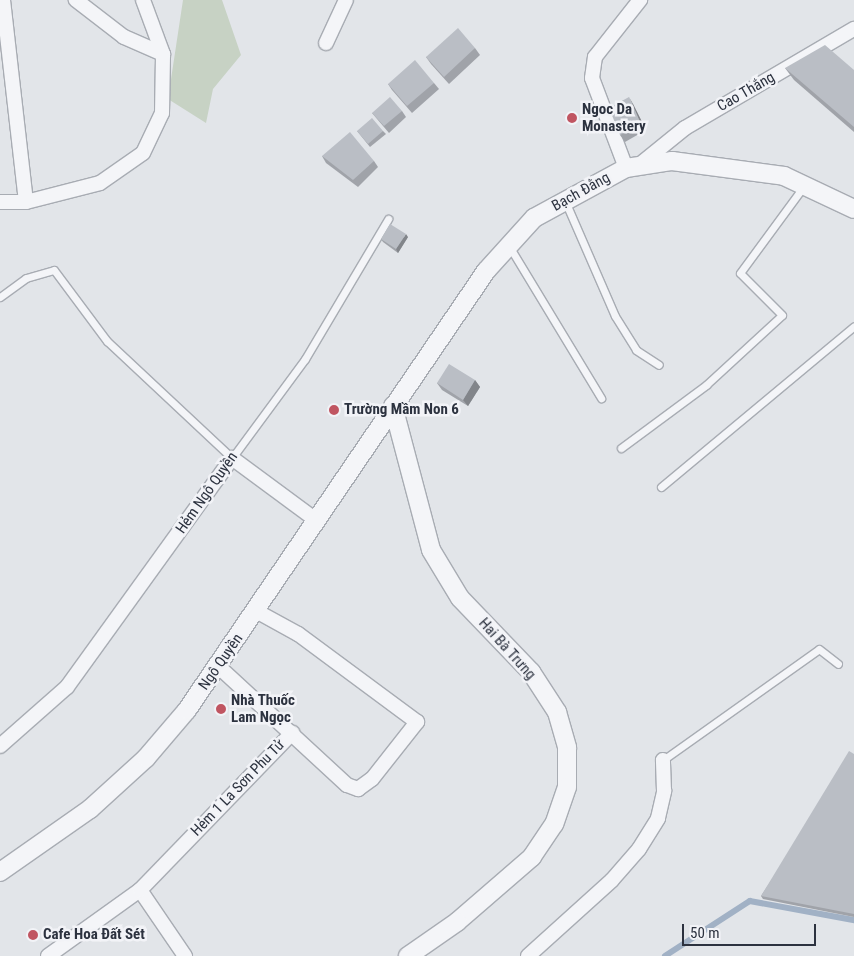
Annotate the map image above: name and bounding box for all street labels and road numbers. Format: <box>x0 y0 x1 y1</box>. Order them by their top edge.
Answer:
street label: Cao Thắng <box>714 68 778 116</box>
street label: Bạch Đằng <box>549 169 613 215</box>
street label: Hẻm Ngô Quyền <box>172 449 242 537</box>
street label: Hai Bà Trưng <box>475 614 539 684</box>
street label: Ngô Quyền <box>195 630 247 694</box>
street label: Hẻm 1 La Sơn Phu Tử <box>187 736 289 840</box>

